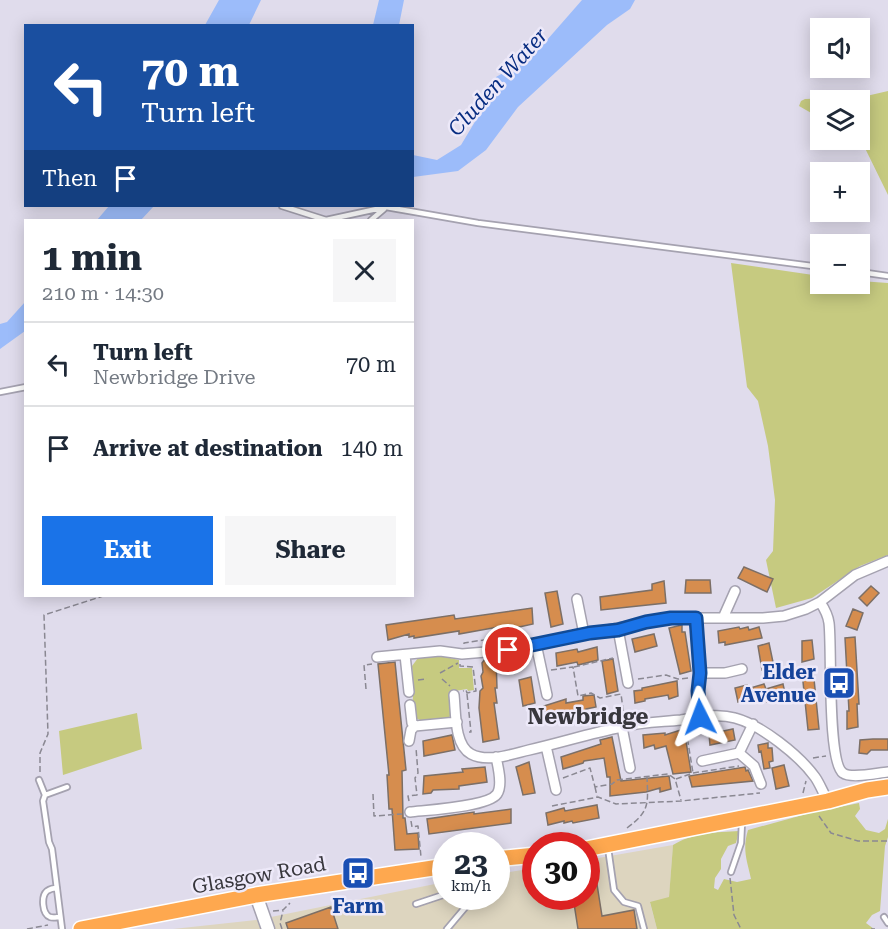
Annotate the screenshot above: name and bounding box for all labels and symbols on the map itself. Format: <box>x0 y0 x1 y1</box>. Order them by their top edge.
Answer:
water label: Cluden Water <box>443 23 553 141</box>
pin <box>482 624 533 675</box>
place label: Elder Avenue <box>741 660 816 707</box>
bus stop icon: Elder Avenue <box>821 665 857 701</box>
position arrow <box>668 685 732 749</box>
district label: Newbridge <box>527 704 649 729</box>
speed limit sign: 30 <box>522 832 600 910</box>
street label: Glasgow Road <box>190 851 328 899</box>
bus stop icon: Farm <box>340 855 376 891</box>
place label: Farm <box>332 894 384 918</box>

